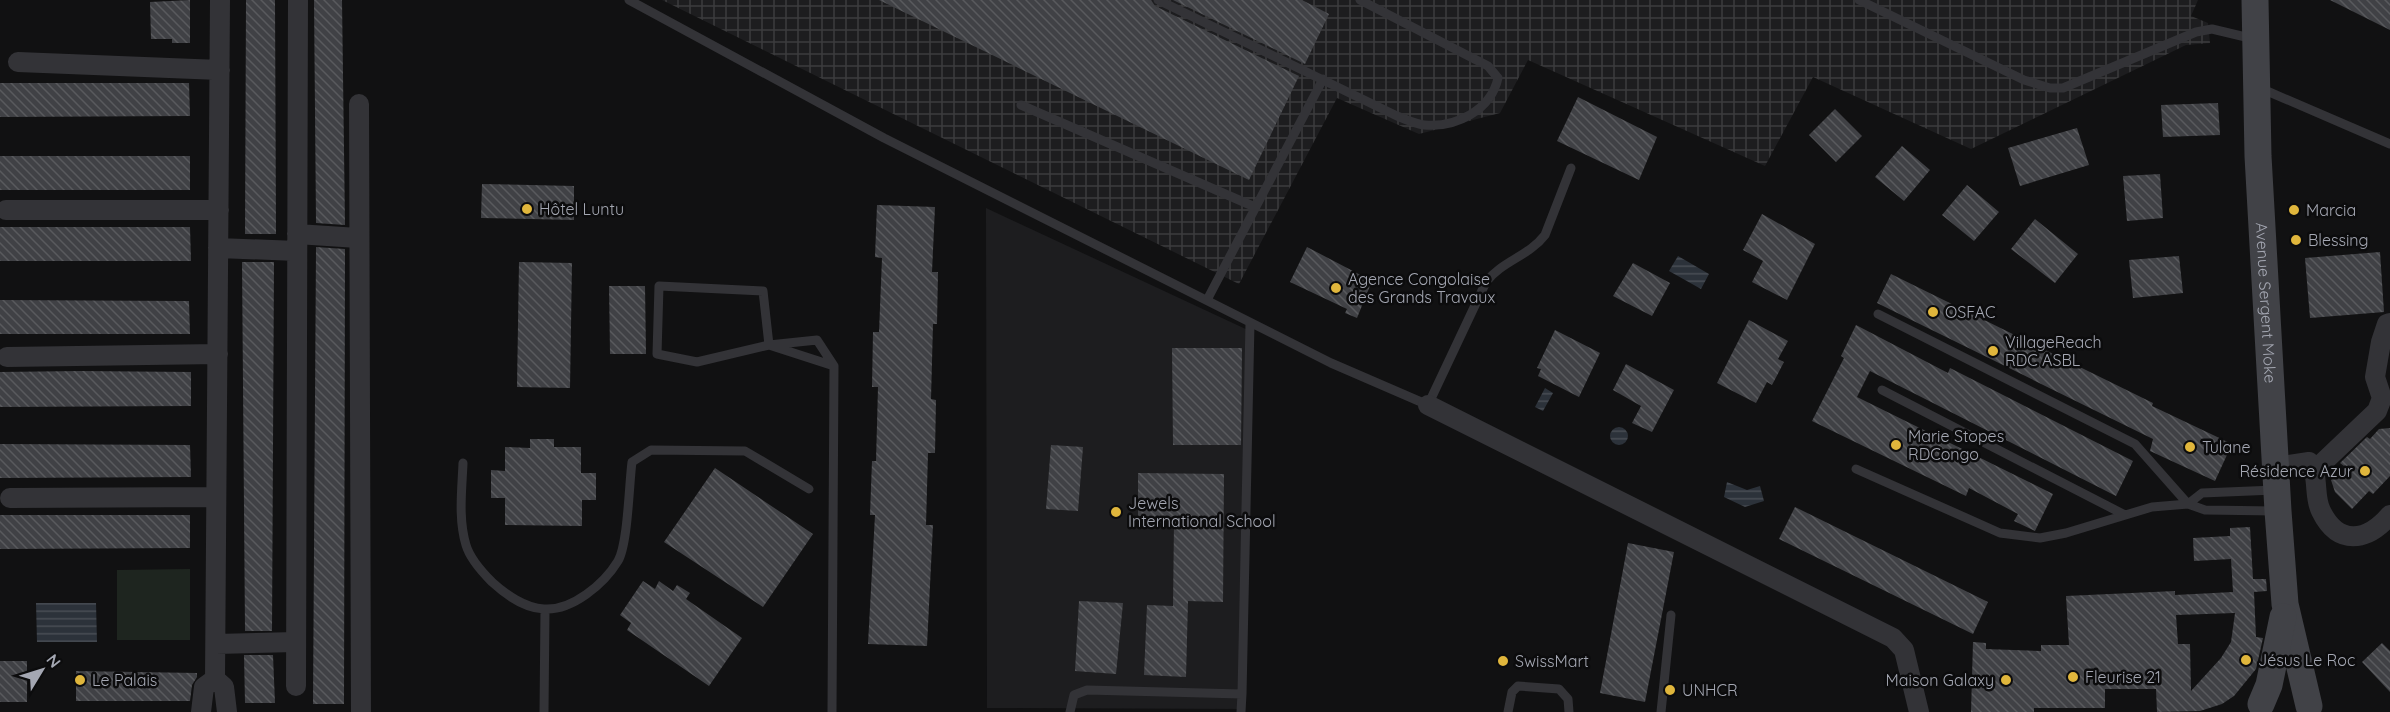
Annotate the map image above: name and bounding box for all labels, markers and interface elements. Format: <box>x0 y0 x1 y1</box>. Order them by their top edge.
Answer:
place label: Hôtel Luntu <box>539 199 624 219</box>
place label: Marcia <box>2306 200 2356 220</box>
marker: Hôtel Luntu <box>520 202 534 216</box>
marker: Marcia <box>2287 203 2301 217</box>
street label: Avenue Sergent Moke <box>2252 222 2281 384</box>
place label: Blessing <box>2308 230 2369 250</box>
marker: Blessing <box>2289 233 2303 247</box>
place label: Agence Congolaise des Grands Travaux <box>1348 269 1495 307</box>
marker: Agence Congolaise des Grands Travaux <box>1329 281 1343 295</box>
place label: OSFAC <box>1945 302 1996 322</box>
marker: OSFAC <box>1926 305 1940 319</box>
place label: VillageReach RDC ASBL <box>2005 332 2102 370</box>
marker: VillageReach RDC ASBL <box>1986 344 2000 358</box>
place label: Marie Stopes RDCongo <box>1908 426 2004 464</box>
place label: Tulane <box>2202 437 2251 457</box>
marker: Marie Stopes RDCongo <box>1889 438 1903 452</box>
marker: Tulane <box>2183 440 2197 454</box>
place label: Résidence Azur <box>2239 461 2353 481</box>
marker: Résidence Azur <box>2358 464 2372 478</box>
place label: Jewels International School <box>1128 493 1276 531</box>
marker: Jewels International School <box>1109 505 1123 519</box>
north arrow <box>12 640 72 700</box>
text: N <box>42 650 65 672</box>
place label: Jésus Le Roc <box>2258 650 2355 670</box>
place label: SwissMart <box>1515 651 1589 671</box>
marker: Jésus Le Roc <box>2239 653 2253 667</box>
marker: SwissMart <box>1496 654 1510 668</box>
place label: Fleurise 21 <box>2085 667 2161 687</box>
place label: Le Palais <box>92 670 157 690</box>
place label: Maison Galaxy <box>1886 670 1994 690</box>
marker: Fleurise 21 <box>2066 670 2080 684</box>
marker: Le Palais <box>73 673 87 687</box>
marker: Maison Galaxy <box>1999 673 2013 687</box>
place label: UNHCR <box>1682 680 1738 700</box>
marker: UNHCR <box>1663 683 1677 697</box>

